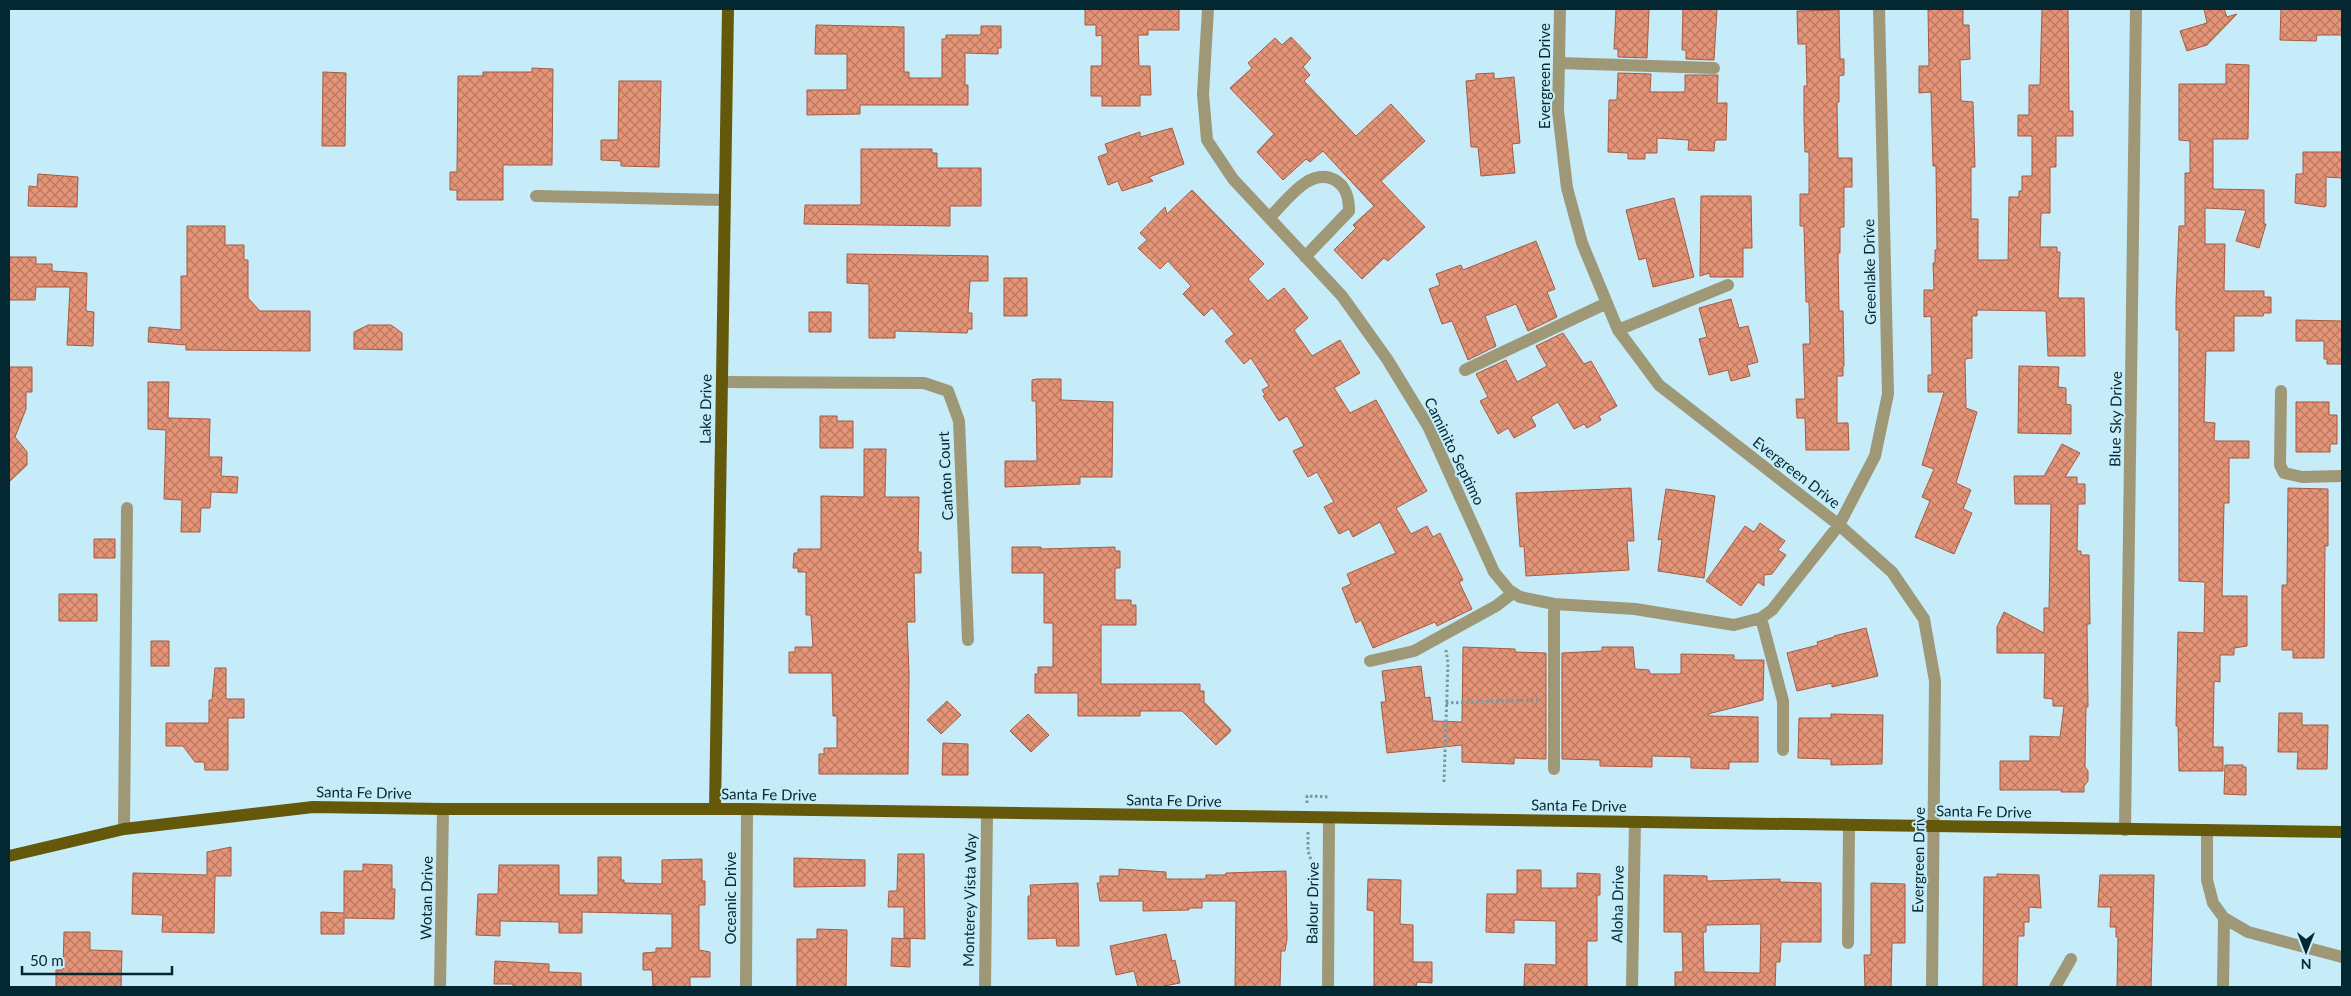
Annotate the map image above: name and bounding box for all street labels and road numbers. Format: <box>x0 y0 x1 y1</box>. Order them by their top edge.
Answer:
street label: Evergreen Drive <box>1535 23 1553 129</box>
street label: Greenlake Drive <box>1859 219 1879 325</box>
street label: Blue Sky Drive <box>2105 371 2125 467</box>
street label: Lake Drive <box>695 374 715 444</box>
street label: Caminito Septimo <box>1421 394 1489 508</box>
street label: Canton Court <box>934 430 956 521</box>
street label: Evergreen Drive <box>1750 432 1844 512</box>
street label: Santa Fe Drive <box>316 782 412 802</box>
street label: Santa Fe Drive <box>721 784 817 804</box>
street label: Santa Fe Drive <box>1126 790 1222 810</box>
street label: Santa Fe Drive <box>1531 795 1627 815</box>
street label: Santa Fe Drive <box>1936 801 2032 821</box>
street label: Evergreen Drive <box>1908 807 1928 913</box>
street label: Monterey Vista Way <box>959 833 979 967</box>
street label: Oceanic Drive <box>721 851 739 945</box>
street label: Wotan Drive <box>416 856 436 940</box>
street label: Balour Drive <box>1302 862 1322 944</box>
street label: Aloha Drive <box>1607 865 1627 943</box>

